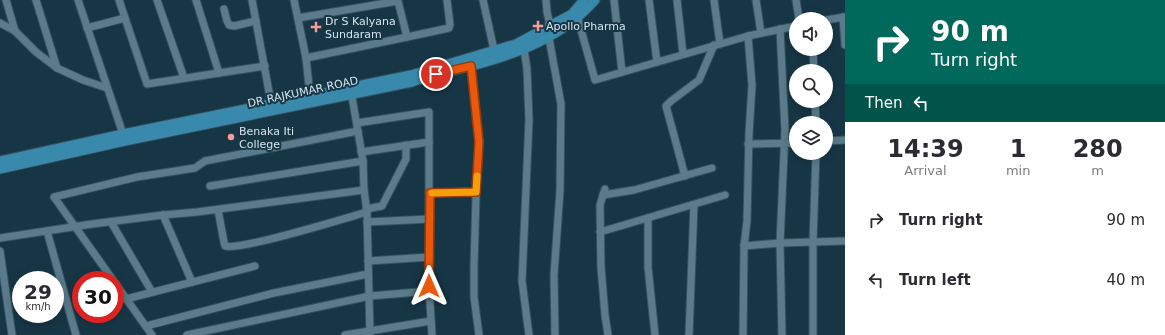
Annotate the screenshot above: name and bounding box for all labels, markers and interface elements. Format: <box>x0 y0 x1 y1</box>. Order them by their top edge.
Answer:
map controls <box>789 12 833 160</box>
button: sound <box>789 12 833 56</box>
place label: Dr S Kalyana Sundaram <box>325 15 396 41</box>
text: 90 m <box>931 15 1009 48</box>
icon: right <box>865 16 917 68</box>
place label: Apollo Pharma <box>546 20 626 33</box>
marker: Dr S Kalyana Sundaram <box>310 21 322 33</box>
marker: Apollo Pharma <box>533 21 543 31</box>
text: Turn right <box>931 49 1017 70</box>
pin <box>419 57 453 91</box>
icon: arrive <box>425 63 447 85</box>
button: search <box>789 64 833 108</box>
street label: DR RAJKUMAR ROAD <box>246 74 360 110</box>
icon: left <box>910 92 932 114</box>
text: Then <box>865 94 902 112</box>
button: layers <box>789 116 833 160</box>
place label: Benaka Iti College <box>239 125 294 151</box>
marker: Benaka Iti College <box>226 132 236 142</box>
text: 14:39 <box>887 135 964 163</box>
text: 1 <box>1010 135 1026 163</box>
text: 280 <box>1073 135 1123 163</box>
text: Arrival <box>904 163 947 178</box>
text: min <box>1006 163 1030 178</box>
text: m <box>1091 163 1104 178</box>
icon: right <box>865 209 887 231</box>
text: Turn right <box>899 211 983 229</box>
text: 90 m <box>1107 211 1145 229</box>
position arrow <box>408 265 450 307</box>
icon: left <box>865 269 887 291</box>
speed limit sign: 30 <box>72 271 124 323</box>
text: Turn left <box>899 271 971 289</box>
text: 40 m <box>1107 271 1145 289</box>
text: 29 <box>24 280 52 304</box>
text: km/h <box>25 301 51 312</box>

